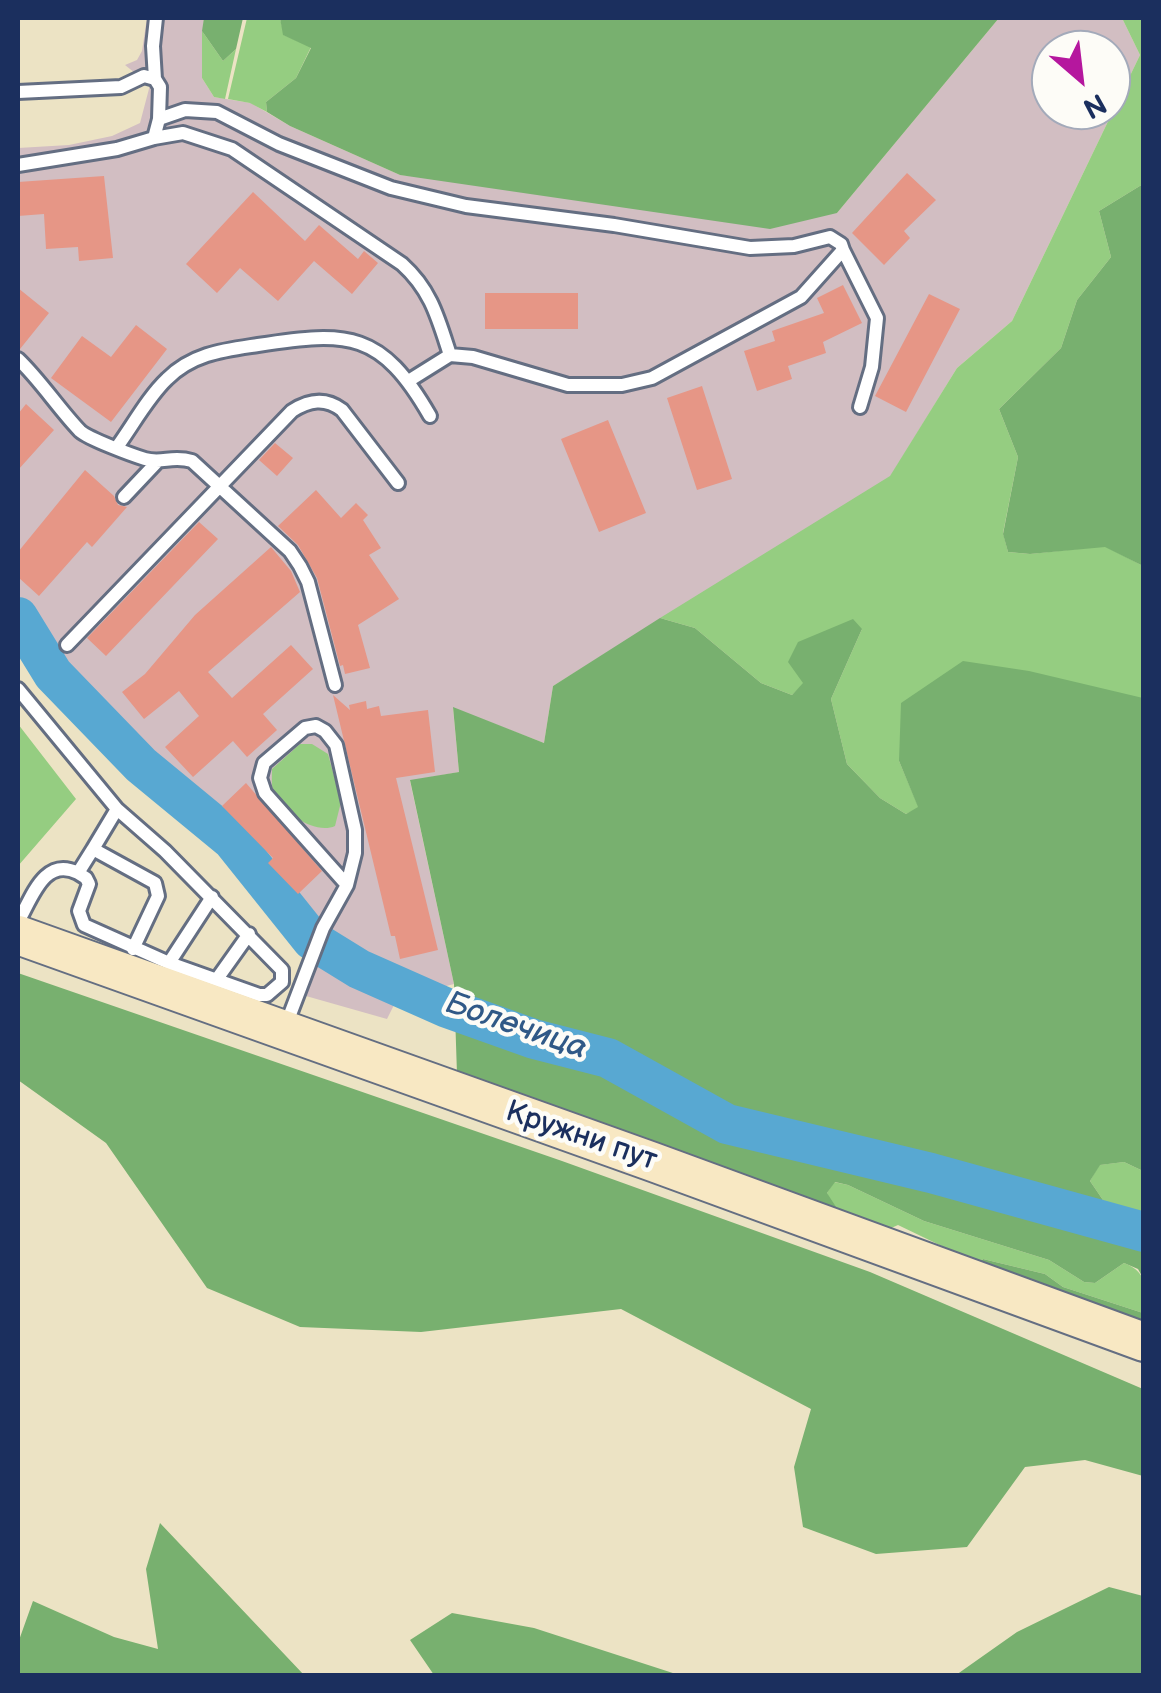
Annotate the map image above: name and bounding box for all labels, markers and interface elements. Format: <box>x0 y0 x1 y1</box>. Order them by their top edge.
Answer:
north arrow <box>1031 30 1131 130</box>
text: N <box>1077 86 1111 125</box>
water label: Болечица <box>440 985 592 1069</box>
street label: Кружни пут <box>500 1094 662 1180</box>

